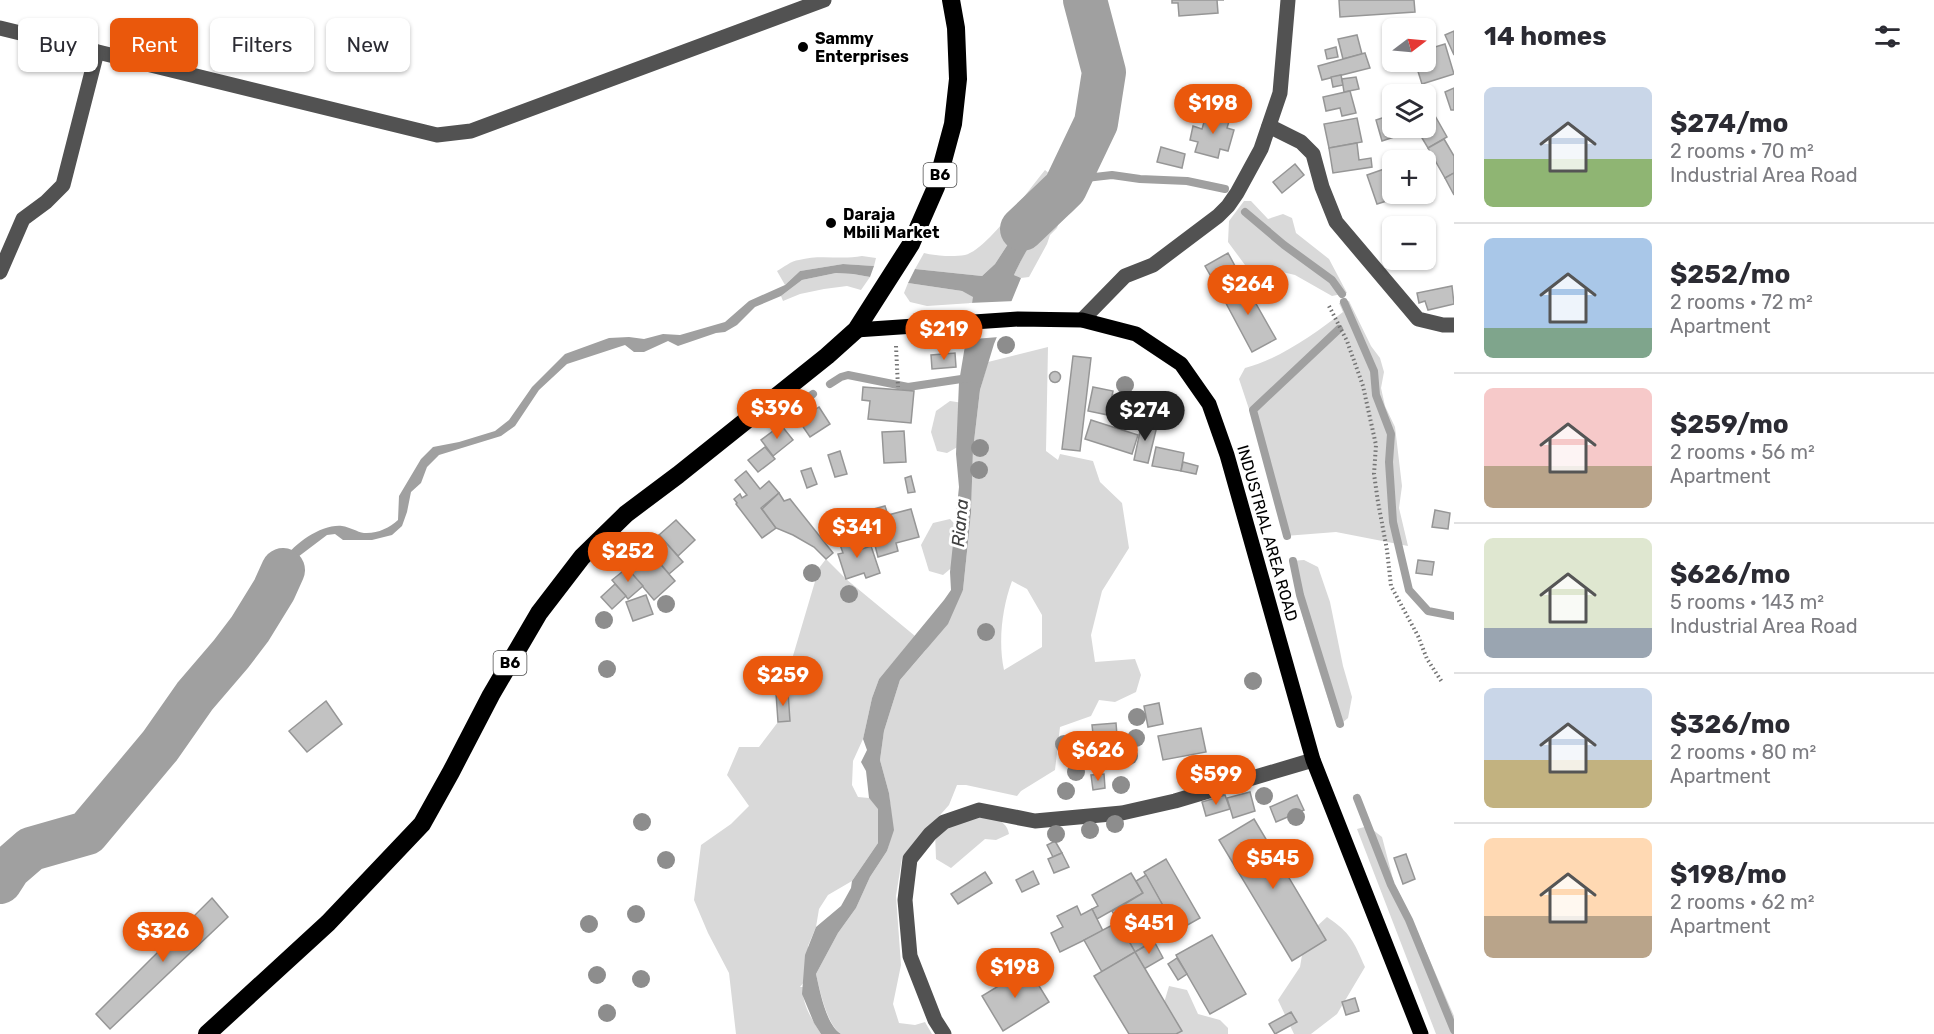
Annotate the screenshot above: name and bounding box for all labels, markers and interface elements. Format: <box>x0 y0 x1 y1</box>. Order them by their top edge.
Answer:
chip: Buy <box>18 18 98 72</box>
chip: Rent <box>110 18 198 72</box>
chip: Filters <box>210 18 314 72</box>
chip: New <box>326 18 410 72</box>
north arrow <box>1382 18 1436 72</box>
map controls <box>1382 18 1436 270</box>
icon: filters <box>1871 20 1904 53</box>
text: 14 homes <box>1484 21 1607 52</box>
place label: Sammy Enterprises <box>815 29 909 66</box>
marker: Sammy Enterprises <box>796 40 810 54</box>
pin: $198 <box>1177 84 1249 135</box>
button: layers <box>1382 84 1436 138</box>
text: $198 <box>1188 91 1238 115</box>
text: $274/mo <box>1670 108 1788 139</box>
icon: home <box>1532 111 1604 183</box>
text: 2 rooms · 70 m² <box>1670 139 1814 163</box>
button: + <box>1382 150 1436 204</box>
road number: B6 <box>924 163 956 187</box>
text: Industrial Area Road <box>1670 163 1858 187</box>
place label: Daraja Mbili Market <box>843 205 940 242</box>
marker: Daraja Mbili Market <box>824 216 838 230</box>
button: − <box>1382 216 1436 270</box>
text: $252/mo <box>1670 259 1790 290</box>
icon: home <box>1532 262 1604 334</box>
pin: $264 <box>1212 265 1284 316</box>
text: $264 <box>1221 272 1275 296</box>
text: 2 rooms · 72 m² <box>1670 290 1813 314</box>
pin: $219 <box>908 310 980 361</box>
text: Apartment <box>1670 314 1771 338</box>
text: $219 <box>919 317 969 341</box>
pin: $396 <box>741 389 813 440</box>
pin: $274 <box>1109 391 1181 442</box>
text: $396 <box>751 396 803 420</box>
text: $274 <box>1120 398 1170 422</box>
text: $259/mo <box>1670 409 1789 440</box>
icon: home <box>1532 412 1604 484</box>
text: 2 rooms · 56 m² <box>1670 440 1815 464</box>
street label: INDUSTRIAL AREA ROAD <box>1233 443 1302 623</box>
text: Apartment <box>1670 464 1771 488</box>
water label: Riana <box>947 498 973 548</box>
pin: $341 <box>821 508 893 559</box>
text: $341 <box>832 515 882 539</box>
pin: $252 <box>592 532 664 583</box>
text: $252 <box>602 539 654 563</box>
text: $626/mo <box>1670 559 1790 590</box>
icon: home <box>1532 562 1604 634</box>
text: 5 rooms · 143 m² <box>1670 590 1824 614</box>
text: Industrial Area Road <box>1670 614 1858 638</box>
road number: B6 <box>494 651 526 675</box>
pin: $259 <box>747 656 819 707</box>
text: $259 <box>757 663 809 687</box>
text: $326/mo <box>1670 709 1791 740</box>
icon: home <box>1532 712 1604 784</box>
pin: $626 <box>1062 731 1134 782</box>
text: $626 <box>1072 738 1124 762</box>
text: 2 rooms · 80 m² <box>1670 740 1816 764</box>
pin: $599 <box>1180 755 1252 806</box>
text: $599 <box>1190 762 1242 786</box>
text: Apartment <box>1670 764 1771 788</box>
pin: $545 <box>1237 839 1309 890</box>
text: $545 <box>1247 846 1299 870</box>
text: $198/mo <box>1670 859 1787 890</box>
icon: home <box>1532 862 1604 934</box>
text: 2 rooms · 62 m² <box>1670 890 1815 914</box>
pin: $451 <box>1113 904 1185 955</box>
text: $451 <box>1124 911 1174 935</box>
pin: $326 <box>127 912 199 963</box>
text: Apartment <box>1670 914 1771 938</box>
text: $326 <box>137 919 189 943</box>
pin: $198 <box>979 948 1051 999</box>
text: $198 <box>990 955 1040 979</box>

